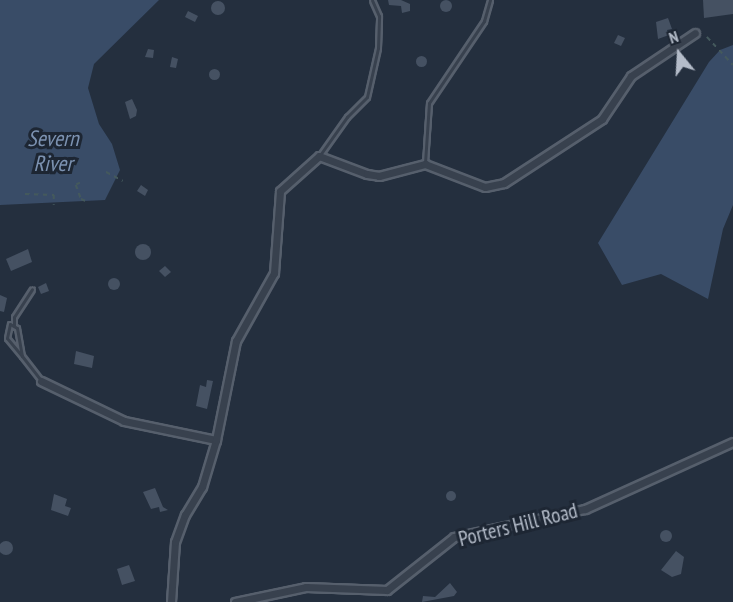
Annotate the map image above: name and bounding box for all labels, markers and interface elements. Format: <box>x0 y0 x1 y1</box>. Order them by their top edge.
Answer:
north arrow <box>649 24 709 84</box>
text: N <box>666 26 681 48</box>
water label: Severn River <box>27 125 79 176</box>
street label: Porters Hill Road <box>456 498 580 552</box>

